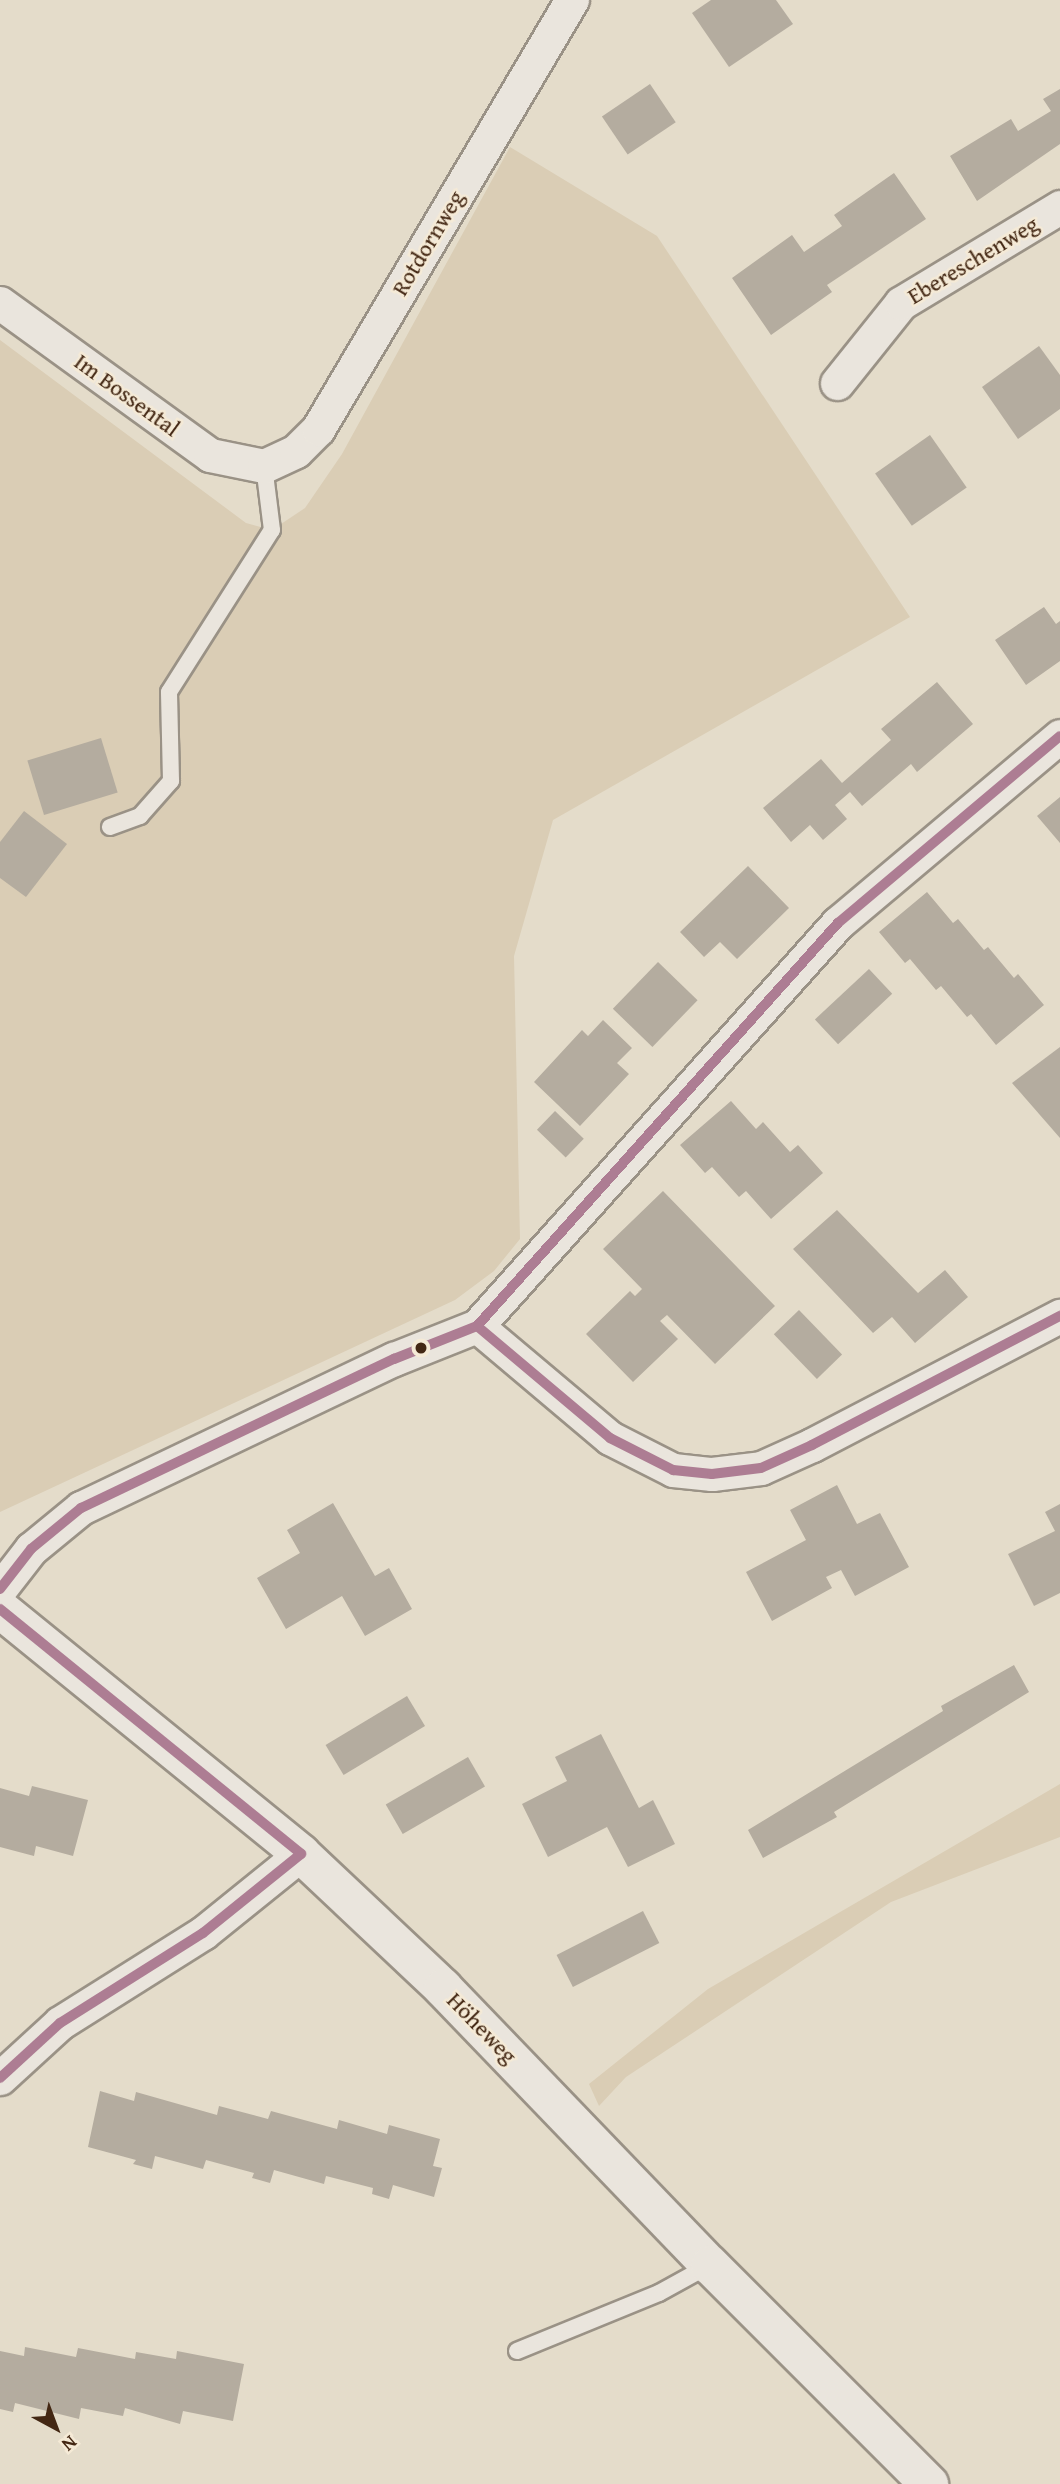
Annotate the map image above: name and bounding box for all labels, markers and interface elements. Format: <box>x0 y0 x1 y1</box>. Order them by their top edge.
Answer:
street label: Rotdornweg <box>386 185 470 301</box>
street label: Ebereschenweg <box>902 210 1044 310</box>
street label: Im Bossental <box>69 348 185 442</box>
unlabelled marker <box>414 1341 428 1355</box>
street label: Höheweg <box>441 1986 523 2070</box>
north arrow <box>21 2393 91 2463</box>
text: N <box>56 2429 84 2459</box>

